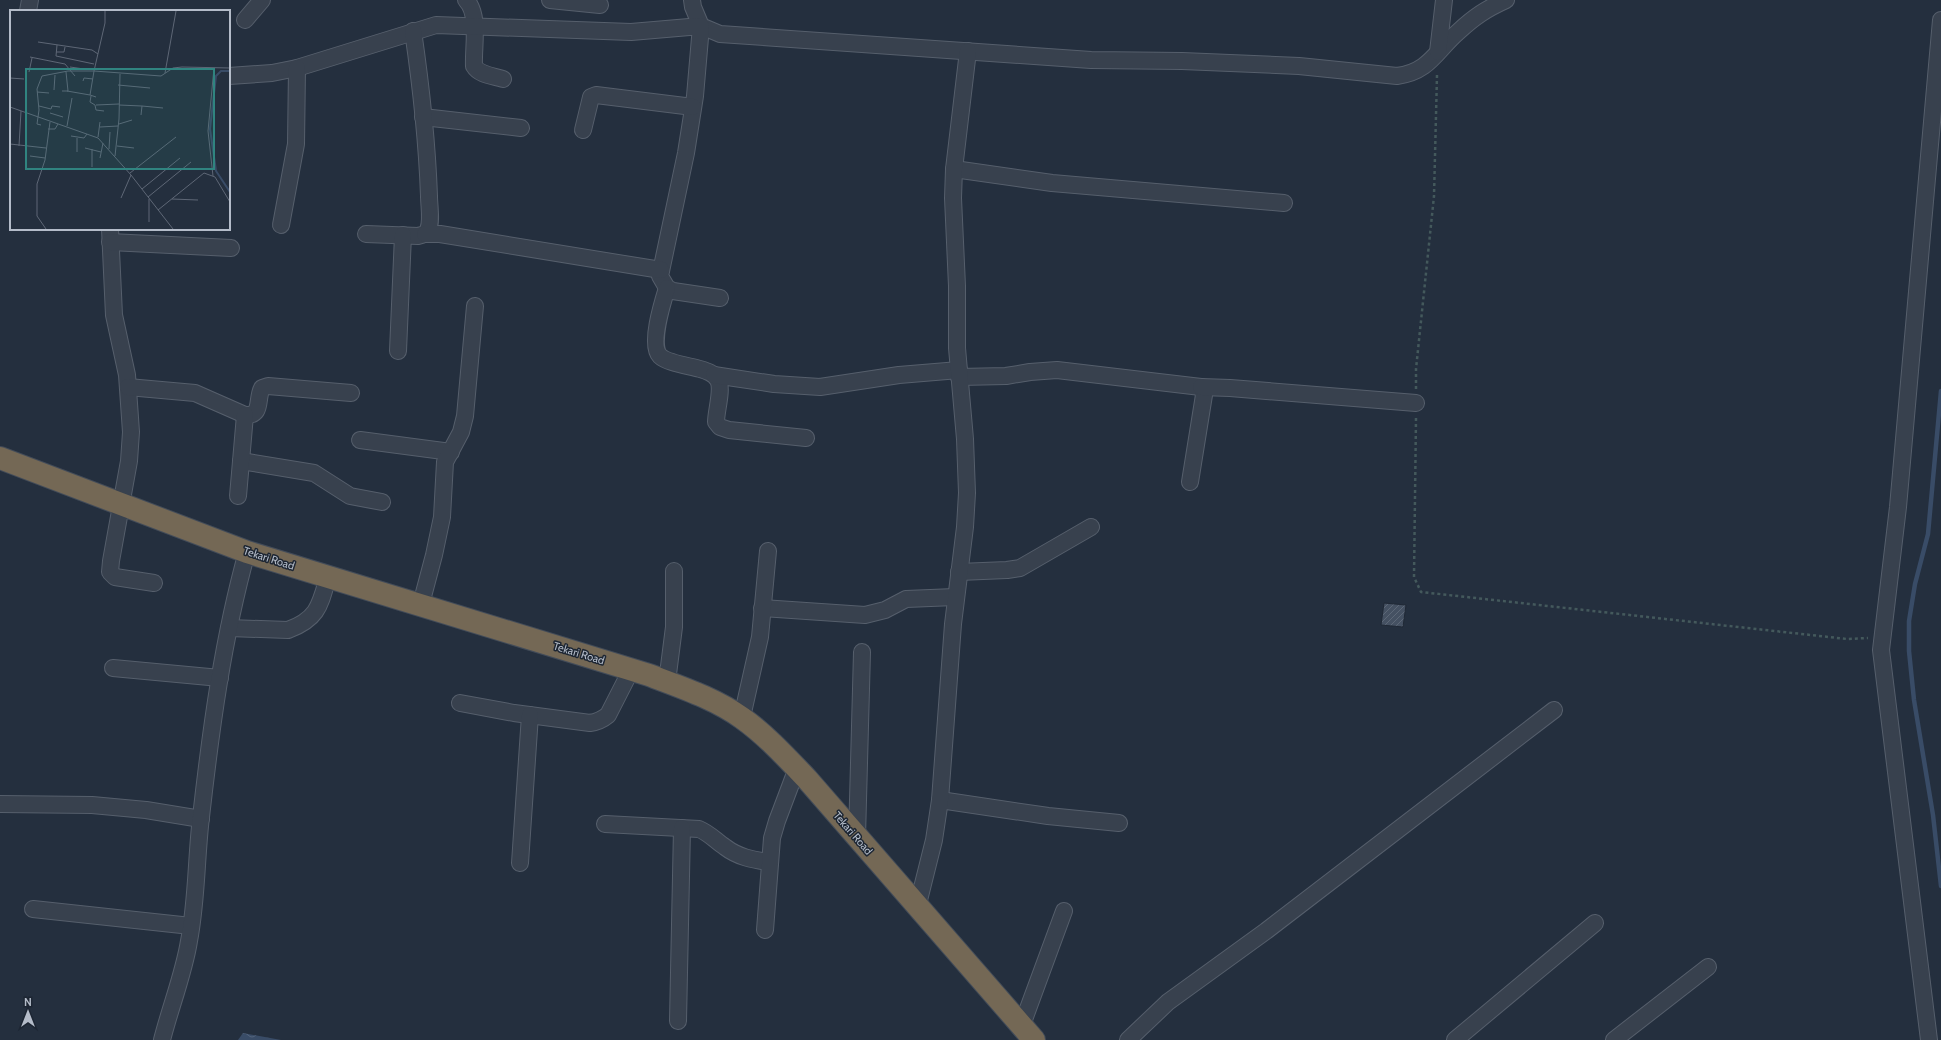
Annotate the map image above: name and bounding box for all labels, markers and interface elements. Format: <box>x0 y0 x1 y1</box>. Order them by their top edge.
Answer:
inset map <box>10 10 230 230</box>
street label: Tekari Road <box>242 543 296 573</box>
street label: Tekari Road <box>552 639 606 667</box>
street label: Tekari Road <box>830 808 876 858</box>
north arrow <box>8 992 48 1032</box>
text: N <box>24 995 32 1009</box>

